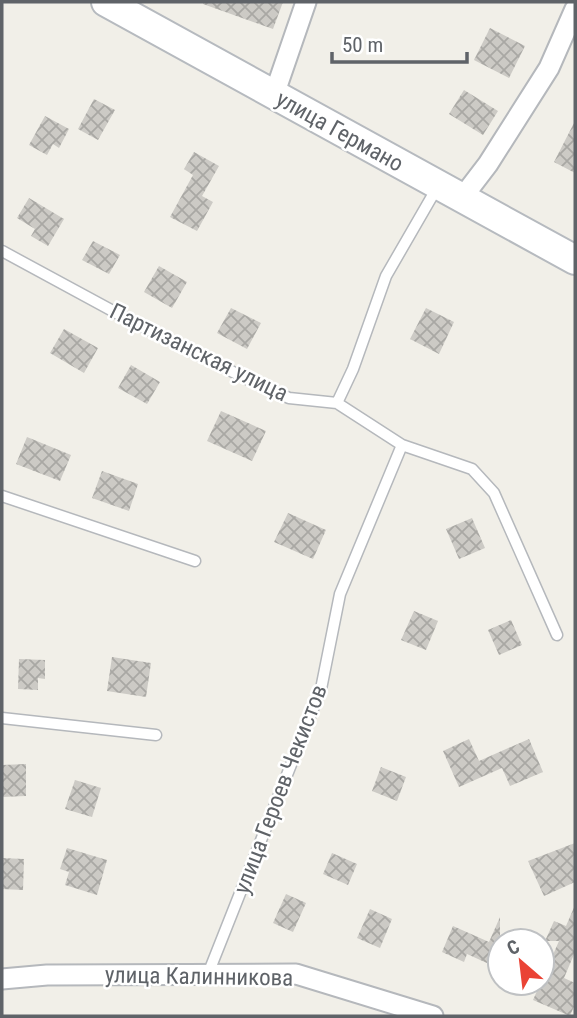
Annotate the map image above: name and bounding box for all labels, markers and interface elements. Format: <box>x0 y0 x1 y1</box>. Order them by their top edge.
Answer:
scale bar <box>332 21 467 65</box>
text: 50 m <box>342 33 383 57</box>
street label: улица Германо <box>271 85 408 177</box>
street label: Партизанская улица <box>105 298 292 407</box>
street label: улица Героев Чекистов <box>228 681 333 898</box>
north arrow <box>486 927 556 997</box>
text: С <box>503 935 524 960</box>
street label: улица Калинникова <box>105 961 293 992</box>

